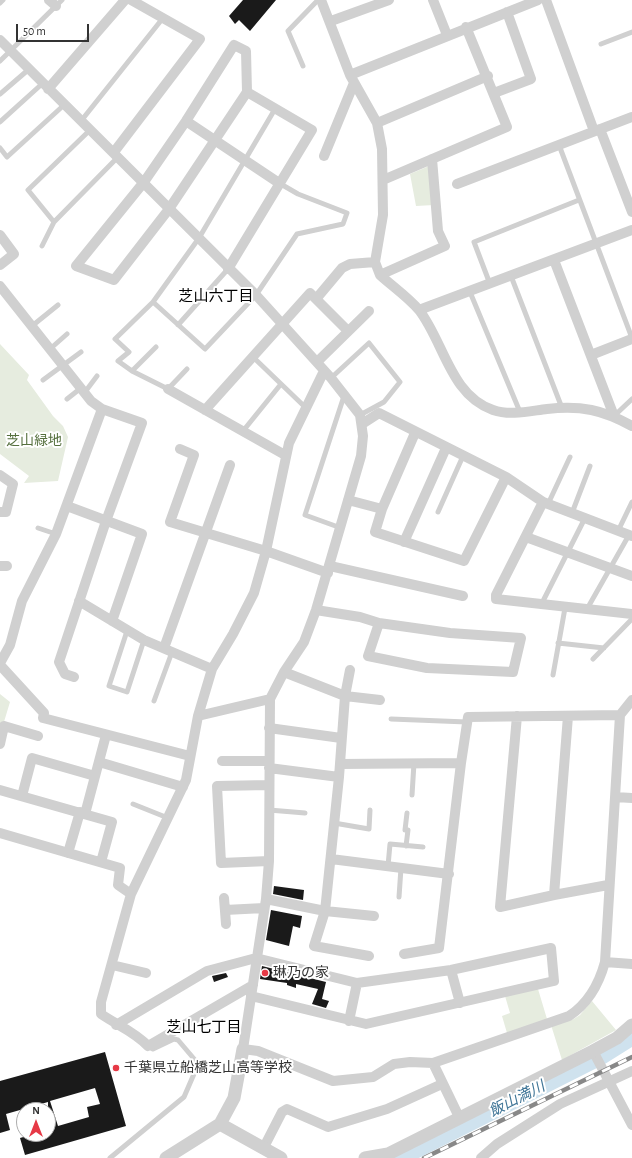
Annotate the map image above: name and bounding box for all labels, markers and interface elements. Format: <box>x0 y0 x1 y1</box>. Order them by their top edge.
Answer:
scale bar <box>18 16 91 42</box>
text: 50 m <box>23 25 46 37</box>
district label: 芝山六丁目 <box>179 287 253 305</box>
park label: 芝山緑地 <box>6 433 62 449</box>
place label: 琳乃の家 <box>273 965 329 981</box>
marker: 琳乃の家 <box>260 968 270 978</box>
district label: 芝山七丁目 <box>167 1018 241 1036</box>
place label: 千葉県立船橋芝山高等学校 <box>124 1060 292 1076</box>
marker: 千葉県立船橋芝山高等学校 <box>111 1063 121 1073</box>
water label: 飯山満川 <box>486 1077 548 1121</box>
north arrow <box>16 1102 56 1142</box>
text: N <box>32 1105 40 1116</box>

